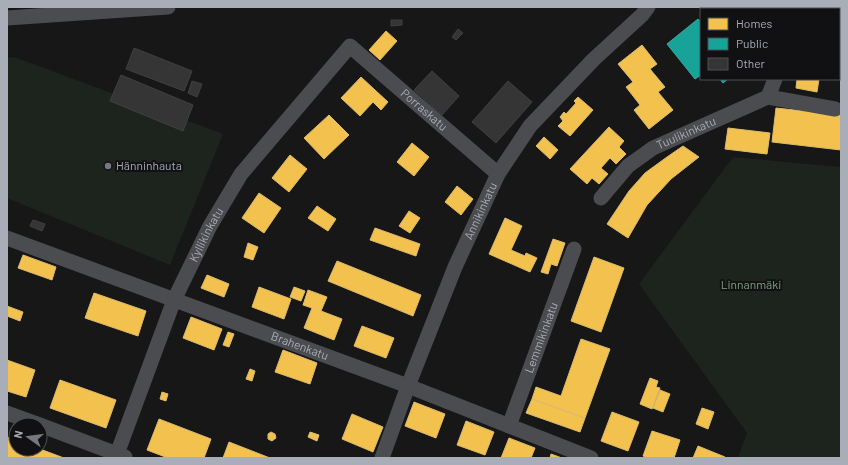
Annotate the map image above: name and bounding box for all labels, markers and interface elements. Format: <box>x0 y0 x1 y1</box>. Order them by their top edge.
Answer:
legend <box>700 8 840 80</box>
text: Homes <box>736 16 773 30</box>
text: Public <box>736 36 768 50</box>
text: Other <box>736 56 766 70</box>
street label: Porraskatu <box>399 85 451 133</box>
street label: Tuulikinkatu <box>654 113 718 152</box>
place label: Hänninhauta <box>116 158 182 172</box>
marker: Hänninhauta <box>103 161 113 171</box>
street label: Annikinkatu <box>461 180 499 242</box>
street label: Kyllikinkatu <box>186 204 226 264</box>
park label: Linnanmäki <box>721 277 781 291</box>
street label: Lemmikinkatu <box>521 300 560 375</box>
street label: Brahenkatu <box>269 328 331 362</box>
north arrow <box>8 417 48 457</box>
text: N <box>11 429 25 440</box>

